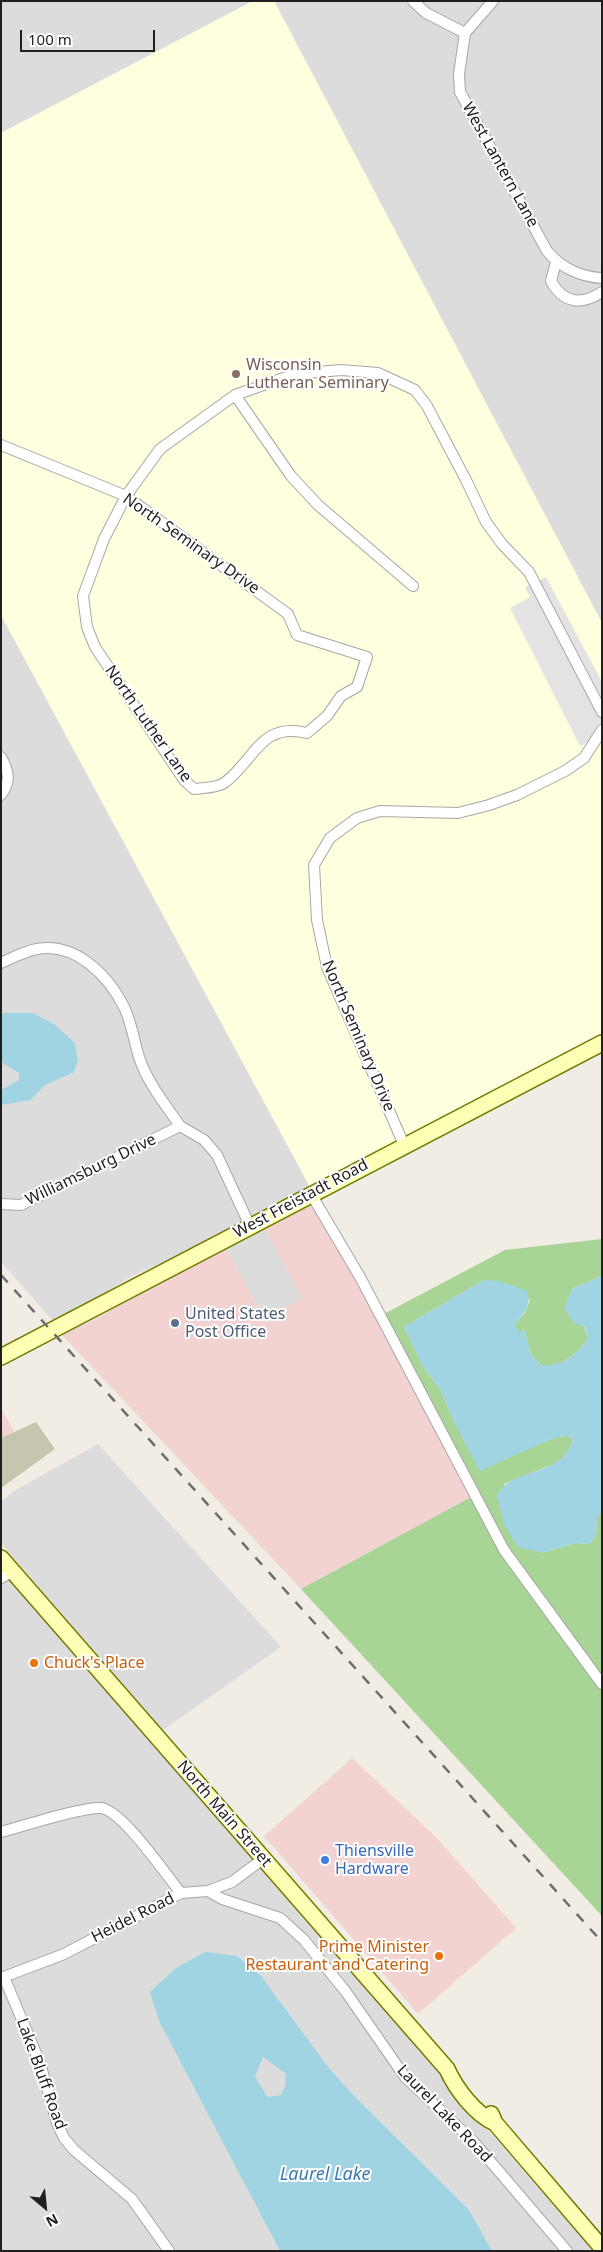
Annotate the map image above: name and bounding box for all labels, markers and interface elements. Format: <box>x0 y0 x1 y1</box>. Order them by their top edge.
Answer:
scale bar <box>22 20 158 52</box>
text: 100 m <box>28 29 72 49</box>
street label: West Lantern Lane <box>458 99 542 231</box>
place label: Wisconsin Lutheran Seminary <box>246 355 389 393</box>
marker: Wisconsin Lutheran Seminary <box>230 368 242 380</box>
street label: North Seminary Drive <box>119 490 263 598</box>
street label: North Luther Lane <box>100 662 196 786</box>
street label: North Seminary Drive <box>317 957 399 1115</box>
street label: Williamsburg Drive <box>23 1130 159 1210</box>
street label: West Freistadt Road <box>230 1155 372 1243</box>
place label: United States Post Office <box>185 1304 286 1342</box>
marker: United States Post Office <box>169 1317 181 1329</box>
place label: Chuck's Place <box>44 1653 145 1673</box>
marker: Chuck's Place <box>28 1657 40 1669</box>
street label: North Main Street <box>173 1757 275 1871</box>
place label: Thiensville Hardware <box>335 1841 414 1879</box>
marker: Thiensville Hardware <box>319 1854 331 1866</box>
street label: Heidel Road <box>88 1889 178 1947</box>
place label: Prime Minister Restaurant and Catering <box>245 1937 429 1975</box>
marker: Prime Minister Restaurant and Catering <box>433 1950 445 1962</box>
street label: Lake Bluff Road <box>12 2016 70 2132</box>
street label: Laurel Lake Road <box>393 2061 495 2167</box>
water label: Laurel Lake <box>280 2164 370 2186</box>
north arrow <box>20 2182 70 2232</box>
text: N <box>43 2210 62 2232</box>

